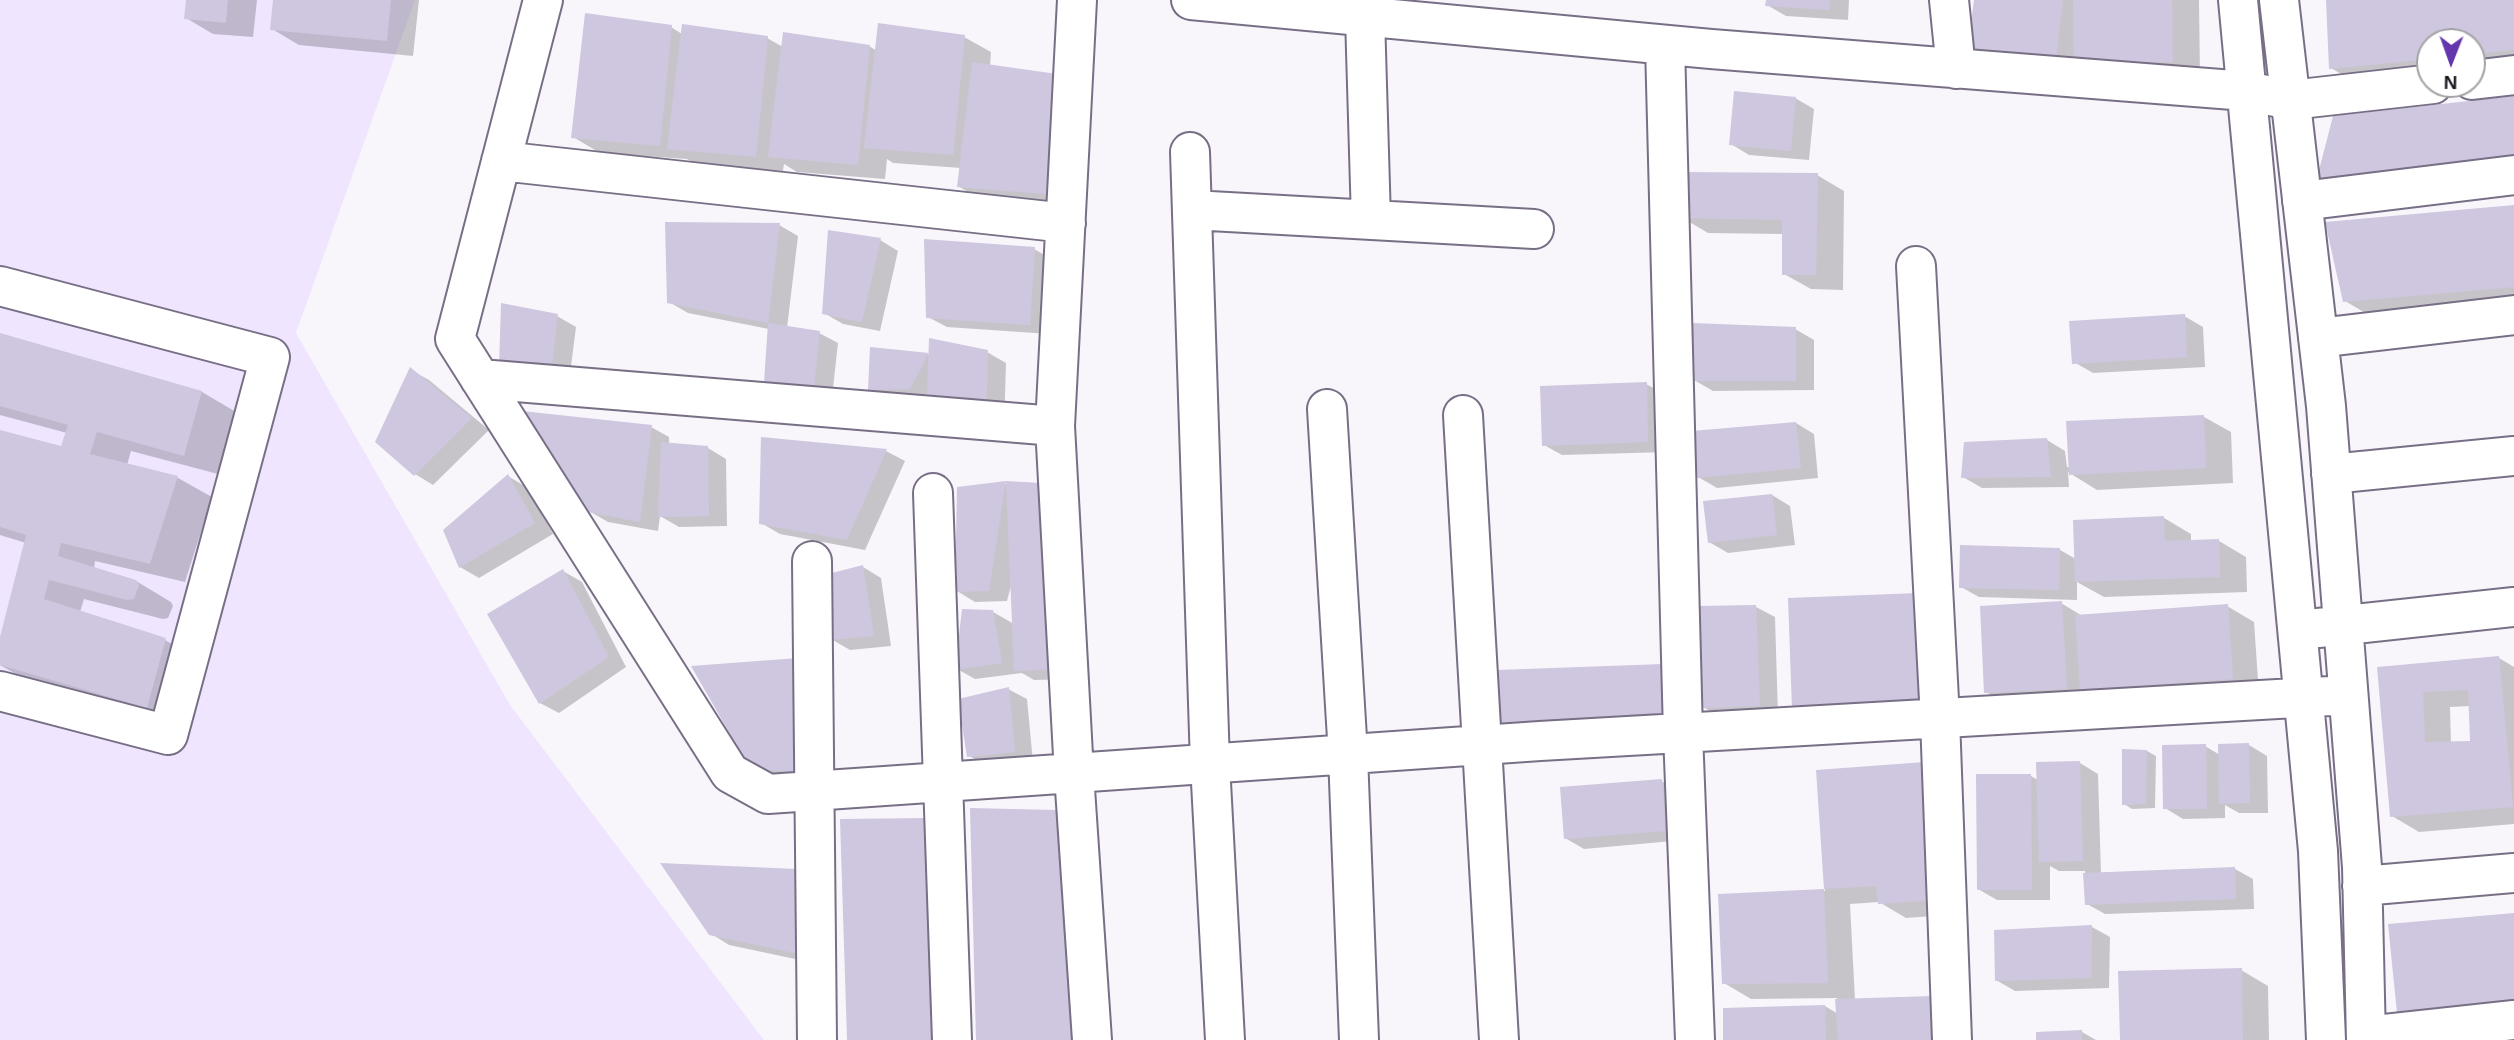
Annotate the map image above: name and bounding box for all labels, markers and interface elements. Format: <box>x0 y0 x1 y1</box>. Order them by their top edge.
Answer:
north arrow <box>2416 28 2486 98</box>
text: N <box>2444 72 2458 93</box>

